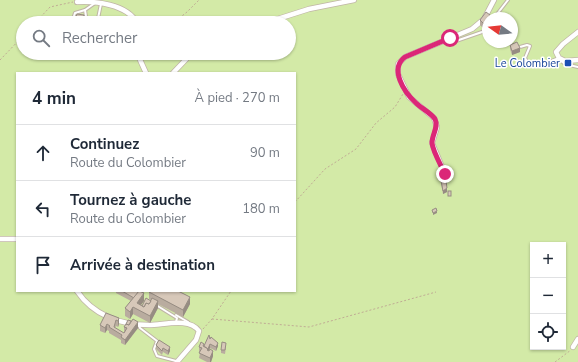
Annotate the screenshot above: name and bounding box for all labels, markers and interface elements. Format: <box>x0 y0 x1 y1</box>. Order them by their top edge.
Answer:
north arrow <box>482 12 518 48</box>
search box <box>16 16 296 60</box>
icon: search <box>30 27 52 49</box>
text: Rechercher <box>62 28 137 48</box>
route start <box>441 29 459 47</box>
place label: Le Colombier <box>495 56 560 71</box>
marker: Le Colombier <box>563 58 573 68</box>
text: 4 min <box>32 87 76 110</box>
text: À pied · 270 m <box>195 89 280 107</box>
text: Continuez <box>70 134 139 154</box>
icon: ahead <box>32 142 54 164</box>
text: 90 m <box>250 144 280 162</box>
text: Route du Colombier <box>70 154 186 172</box>
route end <box>436 165 454 183</box>
text: Tournez à gauche <box>70 190 192 210</box>
icon: left <box>32 198 54 220</box>
text: 180 m <box>242 200 280 218</box>
text: Route du Colombier <box>70 210 186 228</box>
map controls <box>530 242 566 350</box>
button: + <box>530 242 566 278</box>
icon: arrive <box>32 254 54 276</box>
text: Arrivée à destination <box>70 255 215 275</box>
button: − <box>530 278 566 314</box>
button: locate <box>530 314 566 350</box>

